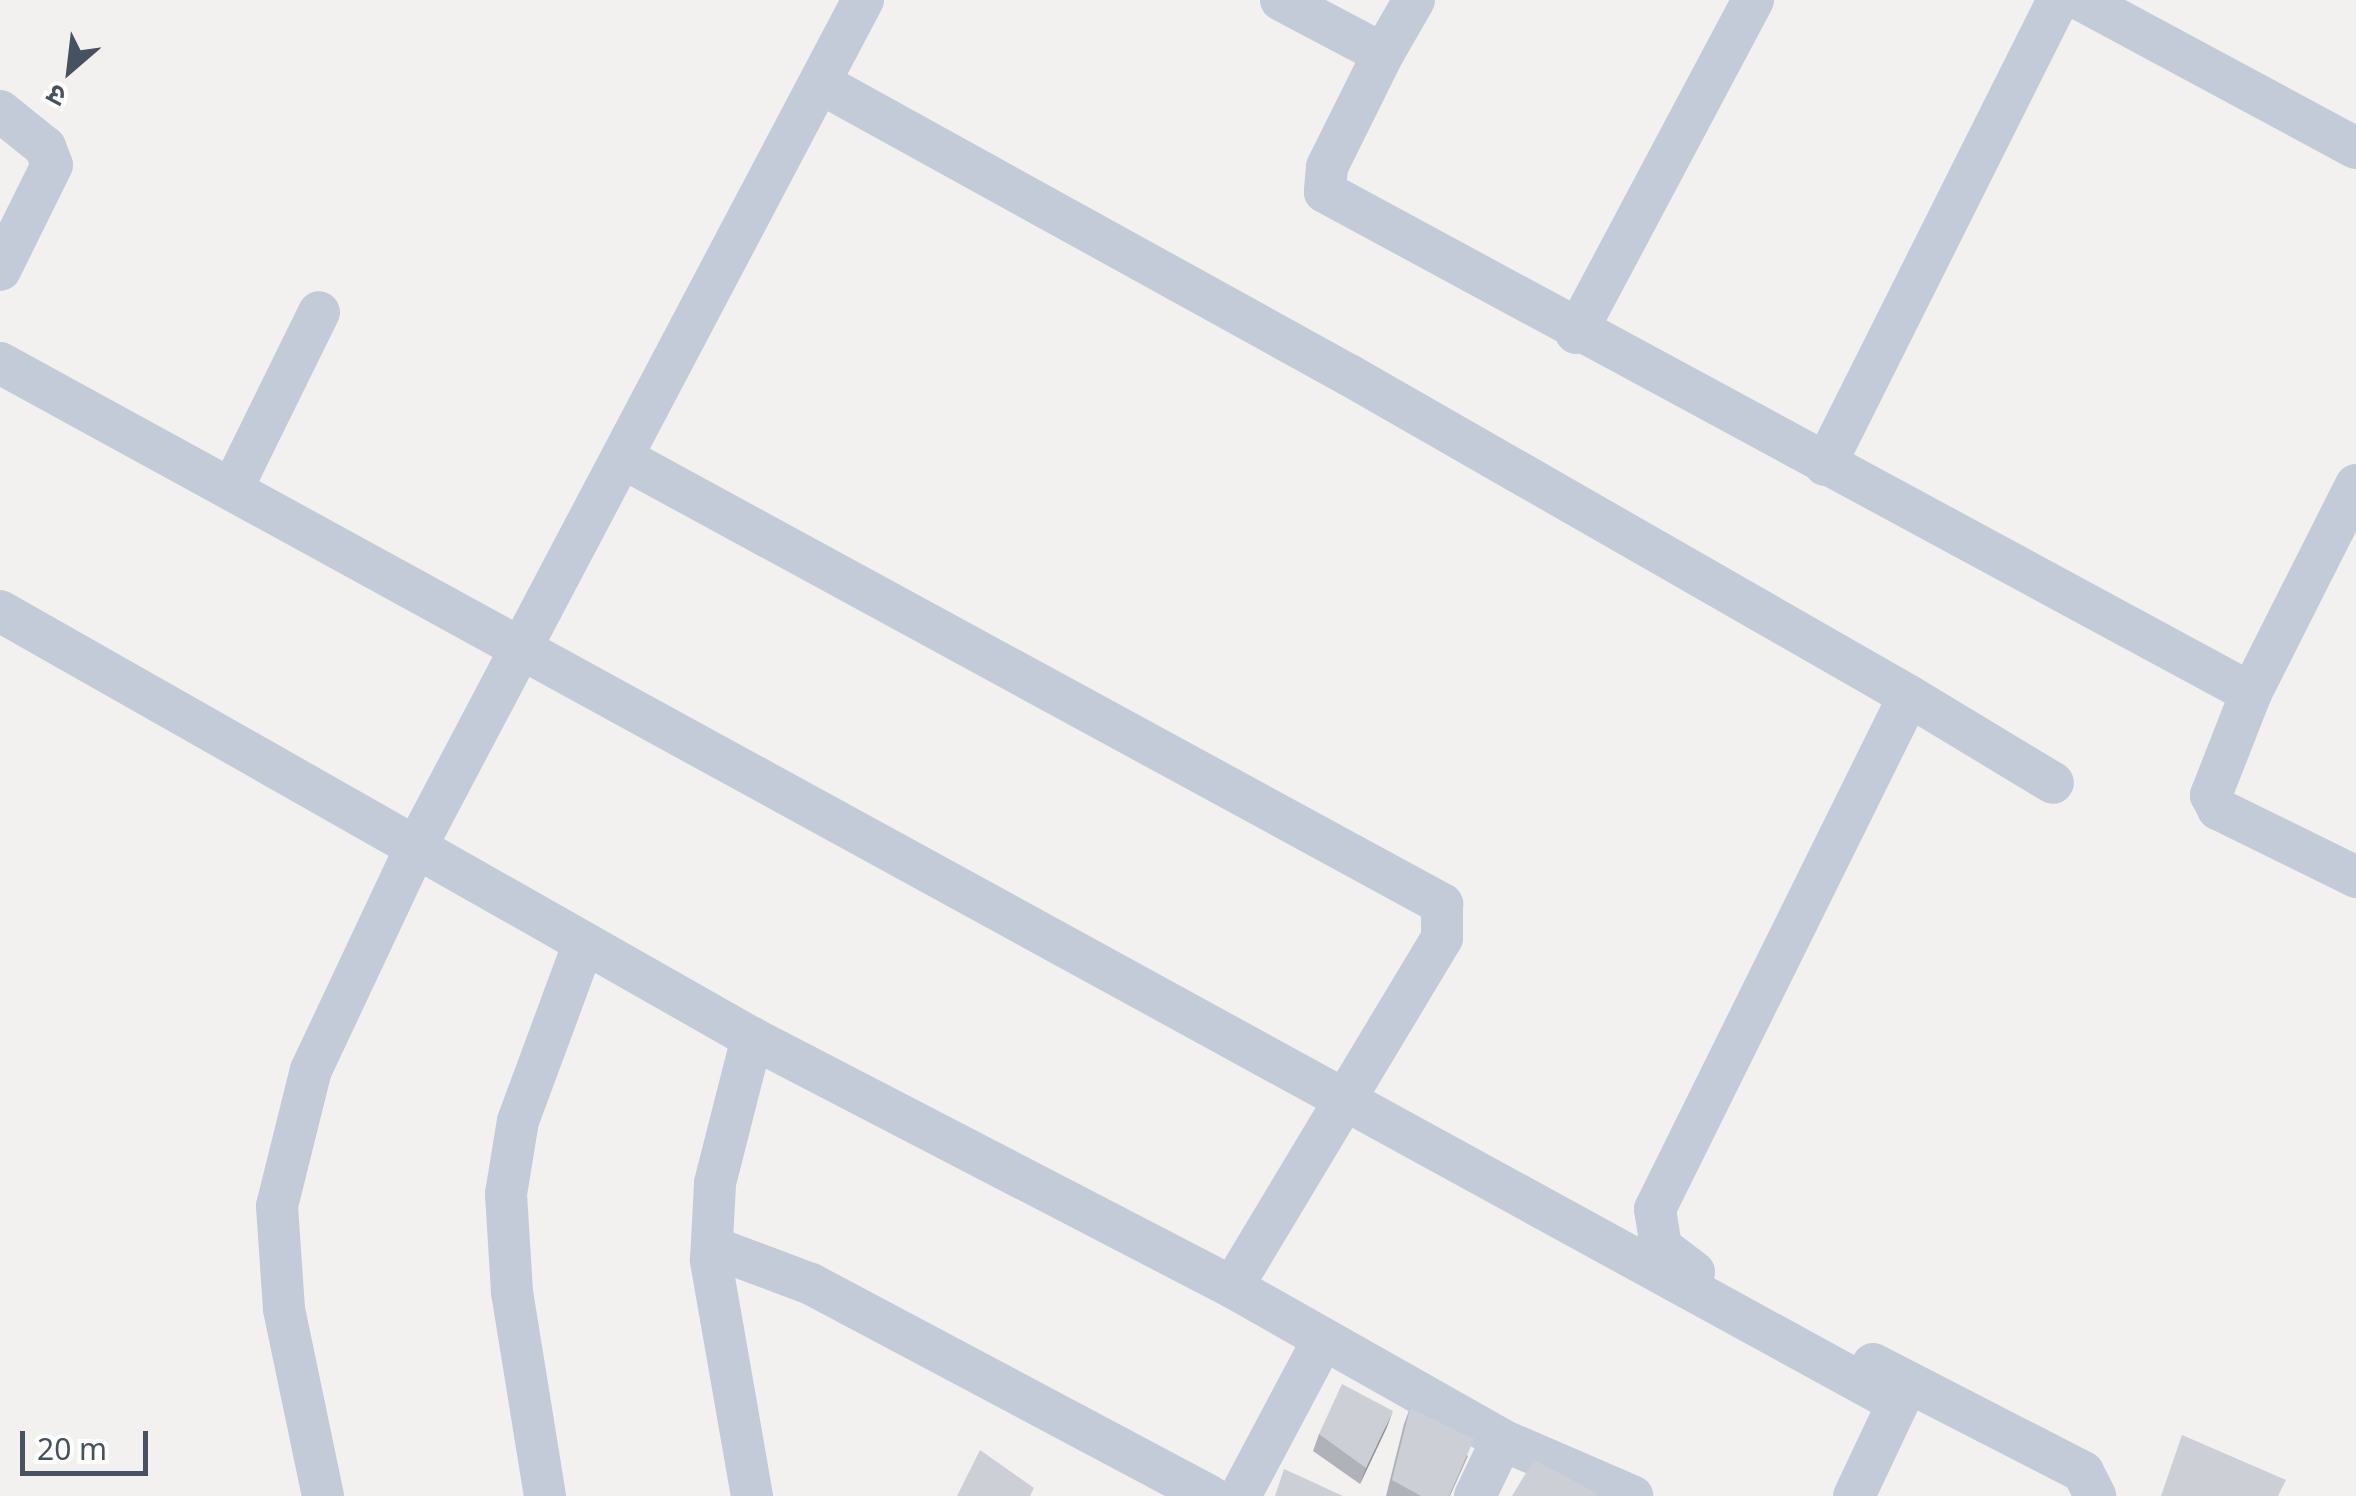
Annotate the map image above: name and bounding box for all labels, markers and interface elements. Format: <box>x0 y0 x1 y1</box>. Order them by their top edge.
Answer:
north arrow <box>20 20 120 120</box>
text: उ <box>40 76 72 117</box>
scale bar <box>25 1411 152 1473</box>
text: 20 m <box>37 1428 107 1469</box>

